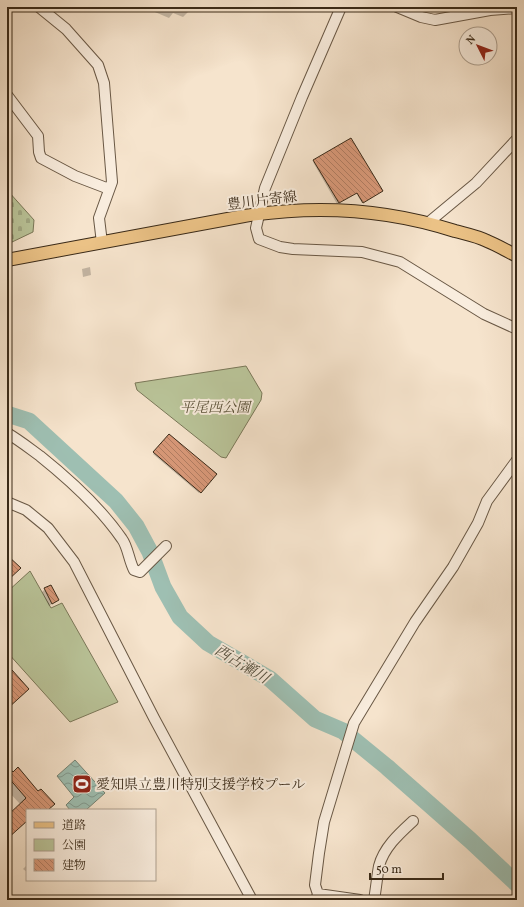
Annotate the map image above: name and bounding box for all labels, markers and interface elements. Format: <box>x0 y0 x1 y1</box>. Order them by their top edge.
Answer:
north arrow <box>458 26 498 66</box>
text: N <box>463 32 480 48</box>
street label: 豊川片寄線 <box>226 188 298 215</box>
park label: 平尾西公園 <box>180 399 252 418</box>
water label: 西古瀬川 <box>210 641 274 691</box>
sports icon: 愛知県立豊川特別支援学校プール <box>71 773 93 795</box>
place label: 愛知県立豊川特別支援学校プール <box>96 776 305 795</box>
legend <box>26 809 156 881</box>
text: 道路 <box>62 818 86 834</box>
text: 公園 <box>62 838 86 854</box>
scale bar <box>370 855 443 881</box>
text: 建物 <box>62 858 86 874</box>
text: 50 m <box>376 862 402 878</box>

